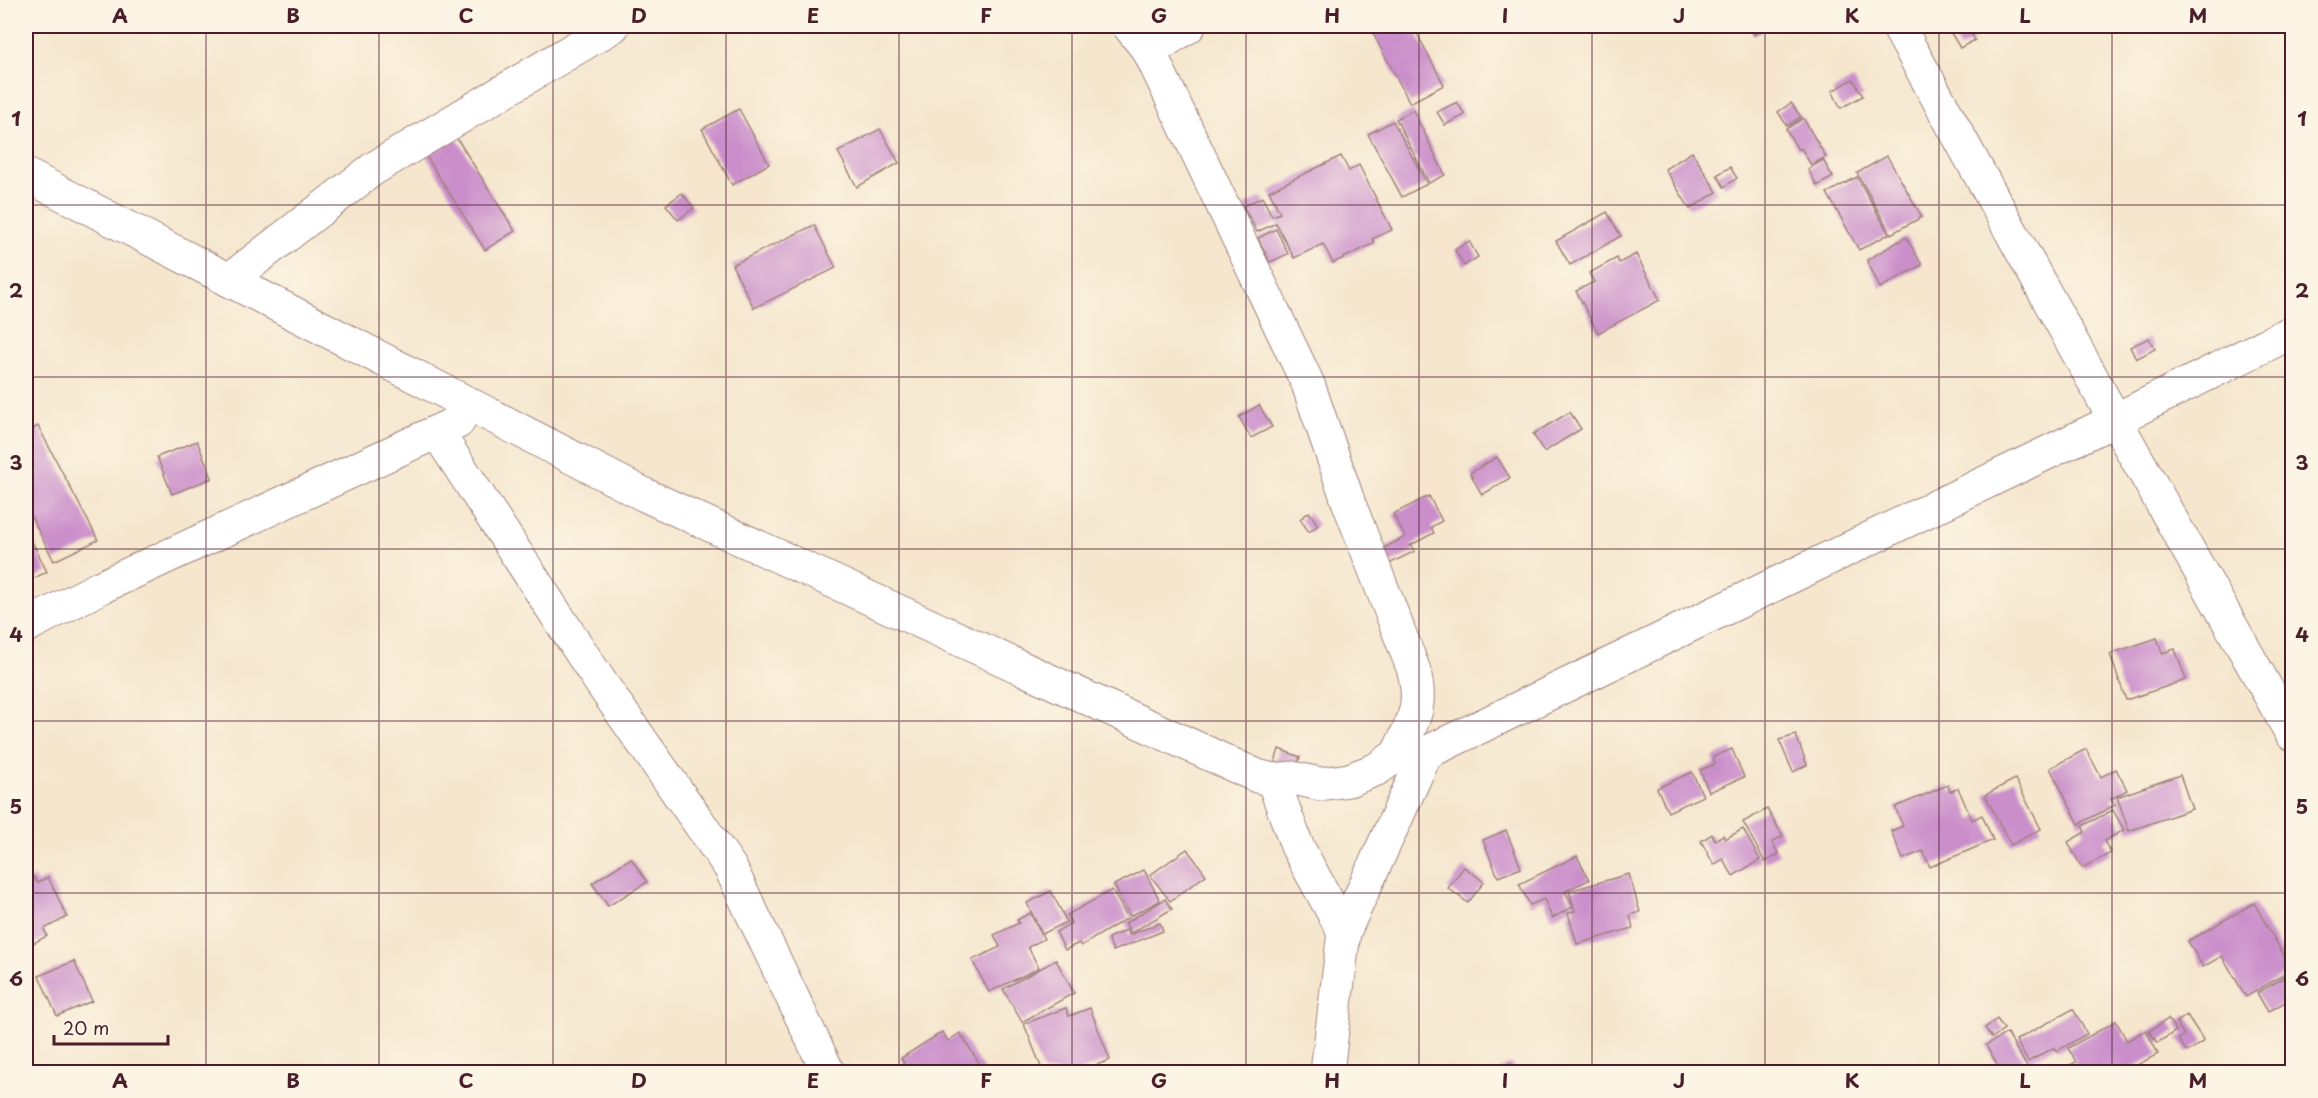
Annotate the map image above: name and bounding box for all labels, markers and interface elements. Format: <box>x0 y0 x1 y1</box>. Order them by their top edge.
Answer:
text: A <box>112 0 128 30</box>
text: B <box>286 0 300 30</box>
text: C <box>458 0 474 30</box>
text: D <box>631 0 647 30</box>
text: E <box>807 0 819 30</box>
text: F <box>980 0 992 30</box>
text: G <box>1151 0 1167 30</box>
text: H <box>1324 0 1340 30</box>
text: I <box>1502 0 1508 30</box>
text: J <box>1673 0 1685 30</box>
text: K <box>1845 0 1860 30</box>
text: L <box>2019 0 2031 30</box>
text: M <box>2189 0 2207 30</box>
text: 1 <box>11 103 21 133</box>
text: 1 <box>2297 103 2307 133</box>
text: 2 <box>9 275 23 305</box>
text: 2 <box>2295 275 2309 305</box>
text: 3 <box>9 447 23 477</box>
text: 3 <box>2295 447 2309 477</box>
text: 4 <box>9 619 23 649</box>
text: 4 <box>2295 619 2309 649</box>
text: 5 <box>10 791 22 821</box>
text: 5 <box>2296 791 2308 821</box>
text: 6 <box>9 963 23 993</box>
text: 6 <box>2295 963 2309 993</box>
scale bar <box>54 1008 168 1046</box>
text: 20 m <box>63 1014 109 1041</box>
text: A <box>112 1065 128 1095</box>
text: B <box>286 1065 300 1095</box>
text: C <box>458 1065 474 1095</box>
text: D <box>631 1065 647 1095</box>
text: E <box>807 1065 819 1095</box>
text: F <box>980 1065 992 1095</box>
text: G <box>1151 1065 1167 1095</box>
text: H <box>1324 1065 1340 1095</box>
text: I <box>1502 1065 1508 1095</box>
text: J <box>1673 1065 1685 1095</box>
text: K <box>1845 1065 1860 1095</box>
text: L <box>2019 1065 2031 1095</box>
text: M <box>2189 1065 2207 1095</box>

